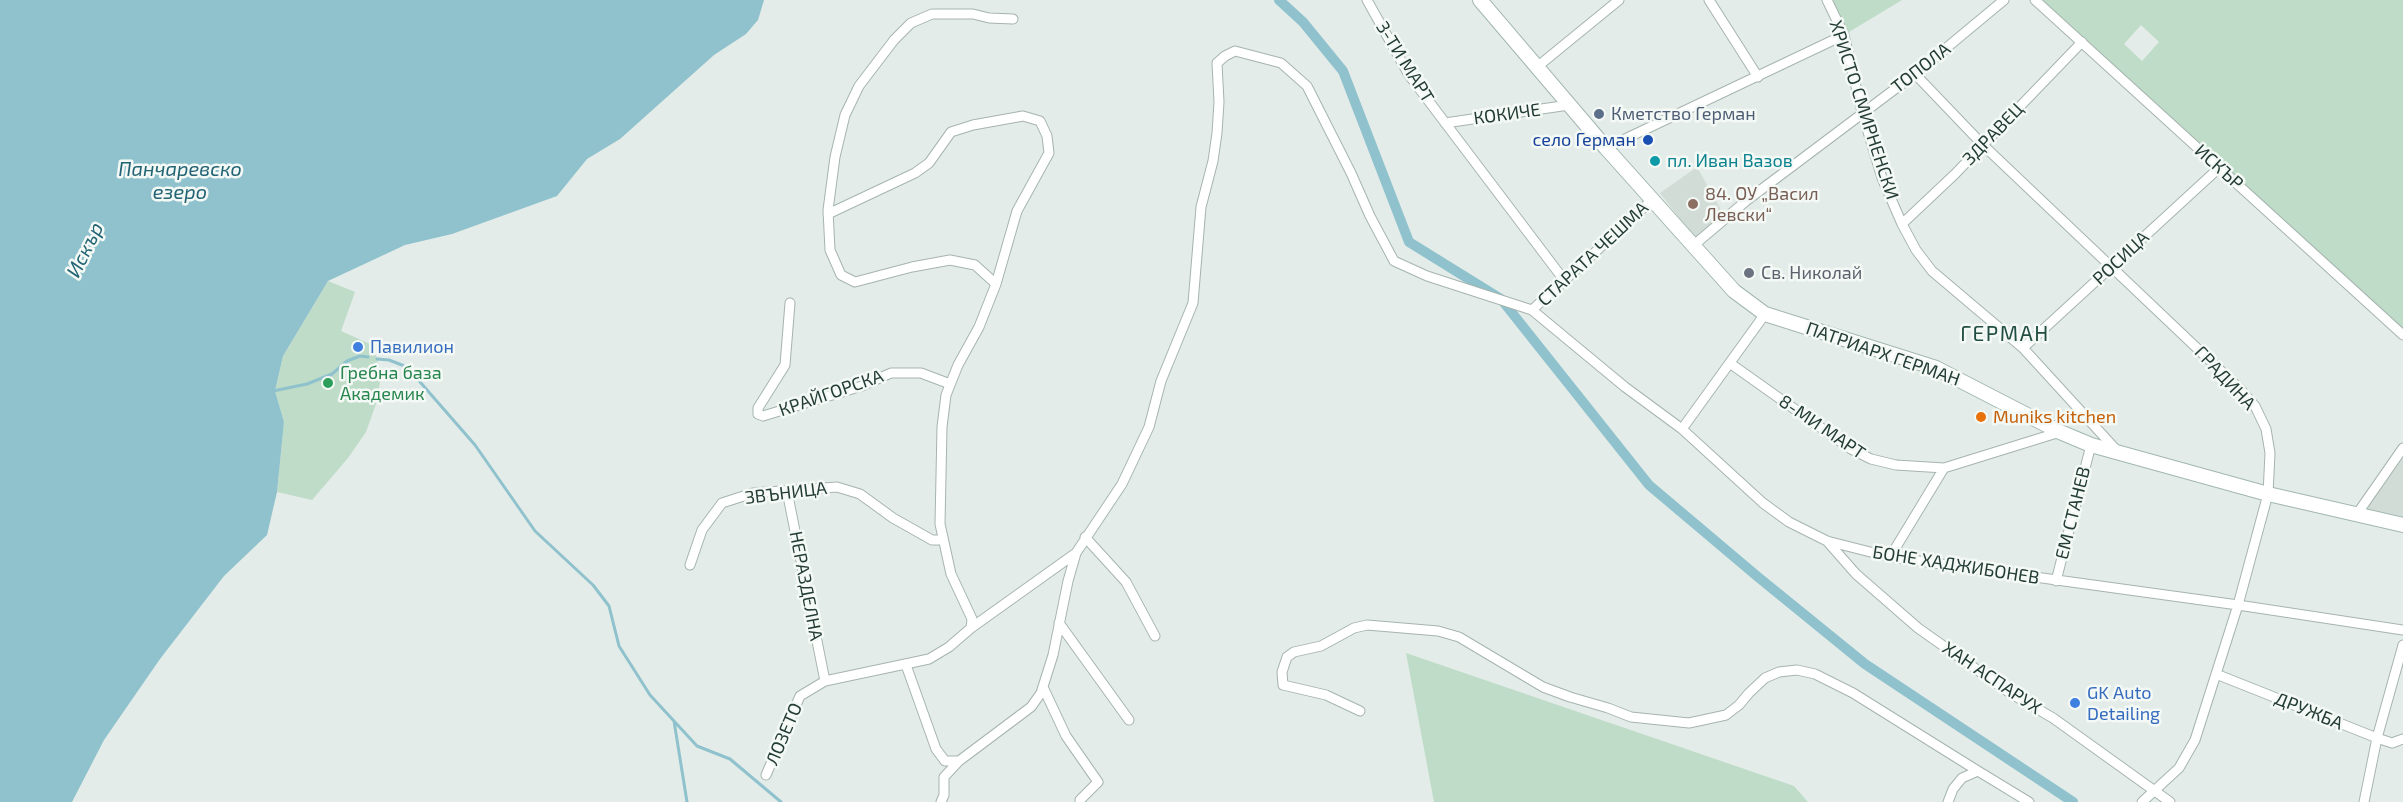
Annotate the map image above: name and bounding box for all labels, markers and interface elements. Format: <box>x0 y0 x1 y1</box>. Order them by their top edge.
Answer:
street label: 3-ТИ МАРТ <box>1371 17 1439 107</box>
street label: ХРИСТО СМИРНЕНСКИ <box>1825 18 1903 202</box>
street label: ТОПОЛА <box>1887 38 1955 98</box>
street label: ЗДРАВЕЦ <box>1958 98 2028 170</box>
street label: КОКИЧЕ <box>1472 99 1542 129</box>
place label: Кметство Герман <box>1611 103 1756 125</box>
marker: Кметство Герман <box>1592 107 1606 121</box>
place label: село Герман <box>1533 129 1636 151</box>
marker: село Герман <box>1641 133 1655 147</box>
street label: ИСКЪР <box>2190 140 2248 194</box>
place label: пл. Иван Вазов <box>1667 150 1793 172</box>
marker: пл. Иван Вазов <box>1648 154 1662 168</box>
water label: Панчаревско езеро <box>118 157 242 204</box>
place label: 84. ОУ „Васил Левски“ <box>1705 183 1819 226</box>
street label: СТАРАТА ЧЕШМА <box>1533 197 1653 311</box>
marker: 84. ОУ „Васил Левски“ <box>1686 197 1700 211</box>
water label: Искър <box>61 219 109 281</box>
street label: РОСИЦА <box>2088 227 2154 289</box>
place label: Св. Николай <box>1761 262 1862 284</box>
marker: Св. Николай <box>1742 266 1756 280</box>
street label: ПАТРИАРХ ГЕРМАН <box>1803 317 1963 391</box>
district label: ГЕРМАН <box>1960 321 2050 347</box>
place label: Павилион <box>370 336 454 358</box>
marker: Павилион <box>351 340 365 354</box>
street label: ГРАДИНА <box>2190 342 2260 414</box>
place label: Гребна база Академик <box>340 362 442 404</box>
street label: КРАЙГОРСКА <box>776 365 886 421</box>
marker: Гребна база Академик <box>321 376 335 390</box>
street label: 8-МИ МАРТ <box>1775 390 1869 464</box>
place label: Muniks kitchen <box>1993 406 2116 428</box>
marker: Muniks kitchen <box>1974 410 1988 424</box>
street label: ЕМ СТАНЕВ <box>2051 464 2095 562</box>
street label: ЗВЪНИЦА <box>744 477 828 509</box>
street label: НЕРАЗДЕЛНА <box>785 529 827 643</box>
street label: БОНЕ ХАДЖИБОНЕВ <box>1871 541 2041 589</box>
street label: ХАН АСПАРУХ <box>1938 637 2046 719</box>
place label: GK Auto Detailing <box>2087 682 2160 724</box>
street label: ДРУЖБА <box>2272 688 2346 734</box>
marker: GK Auto Detailing <box>2068 696 2082 710</box>
street label: ЛОЗЕТО <box>761 700 807 768</box>

